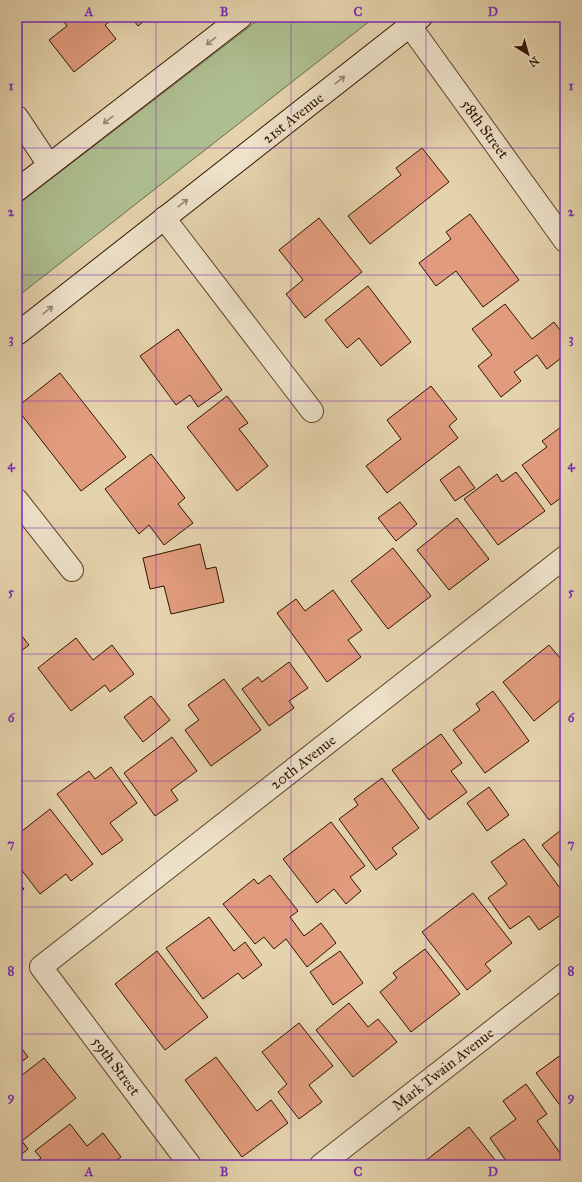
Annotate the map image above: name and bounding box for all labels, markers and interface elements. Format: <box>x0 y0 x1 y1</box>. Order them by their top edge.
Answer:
text: A <box>84 4 94 20</box>
text: B <box>220 4 229 20</box>
text: C <box>354 4 363 20</box>
text: D <box>488 4 498 20</box>
north arrow <box>508 34 548 74</box>
one-way arrow <box>205 37 216 45</box>
text: N <box>526 54 541 70</box>
one-way arrow <box>335 76 346 85</box>
text: 1 <box>8 78 14 94</box>
text: 1 <box>568 78 574 94</box>
street label: 21st Avenue <box>259 89 327 147</box>
street label: 58th Street <box>457 96 513 163</box>
one-way arrow <box>102 116 113 125</box>
one-way arrow <box>177 199 188 208</box>
text: 2 <box>8 204 15 220</box>
text: 2 <box>568 204 575 220</box>
one-way arrow <box>42 305 53 314</box>
text: 3 <box>8 331 14 347</box>
text: 3 <box>568 331 574 347</box>
text: 4 <box>7 457 15 473</box>
text: 4 <box>567 457 575 473</box>
text: 5 <box>8 584 15 600</box>
text: 5 <box>568 584 575 600</box>
text: 6 <box>8 710 16 726</box>
text: 6 <box>568 710 576 726</box>
street label: 20th Avenue <box>267 731 339 793</box>
text: 7 <box>8 836 15 852</box>
text: 7 <box>568 836 575 852</box>
text: 8 <box>8 963 15 979</box>
text: 8 <box>568 963 575 979</box>
street label: Mark Twain Avenue <box>389 1024 497 1114</box>
street label: 59th Street <box>88 1033 144 1100</box>
text: 9 <box>8 1089 15 1105</box>
text: 9 <box>568 1089 575 1105</box>
text: A <box>84 1164 94 1180</box>
text: B <box>220 1164 229 1180</box>
text: C <box>354 1164 363 1180</box>
text: D <box>488 1164 498 1180</box>

